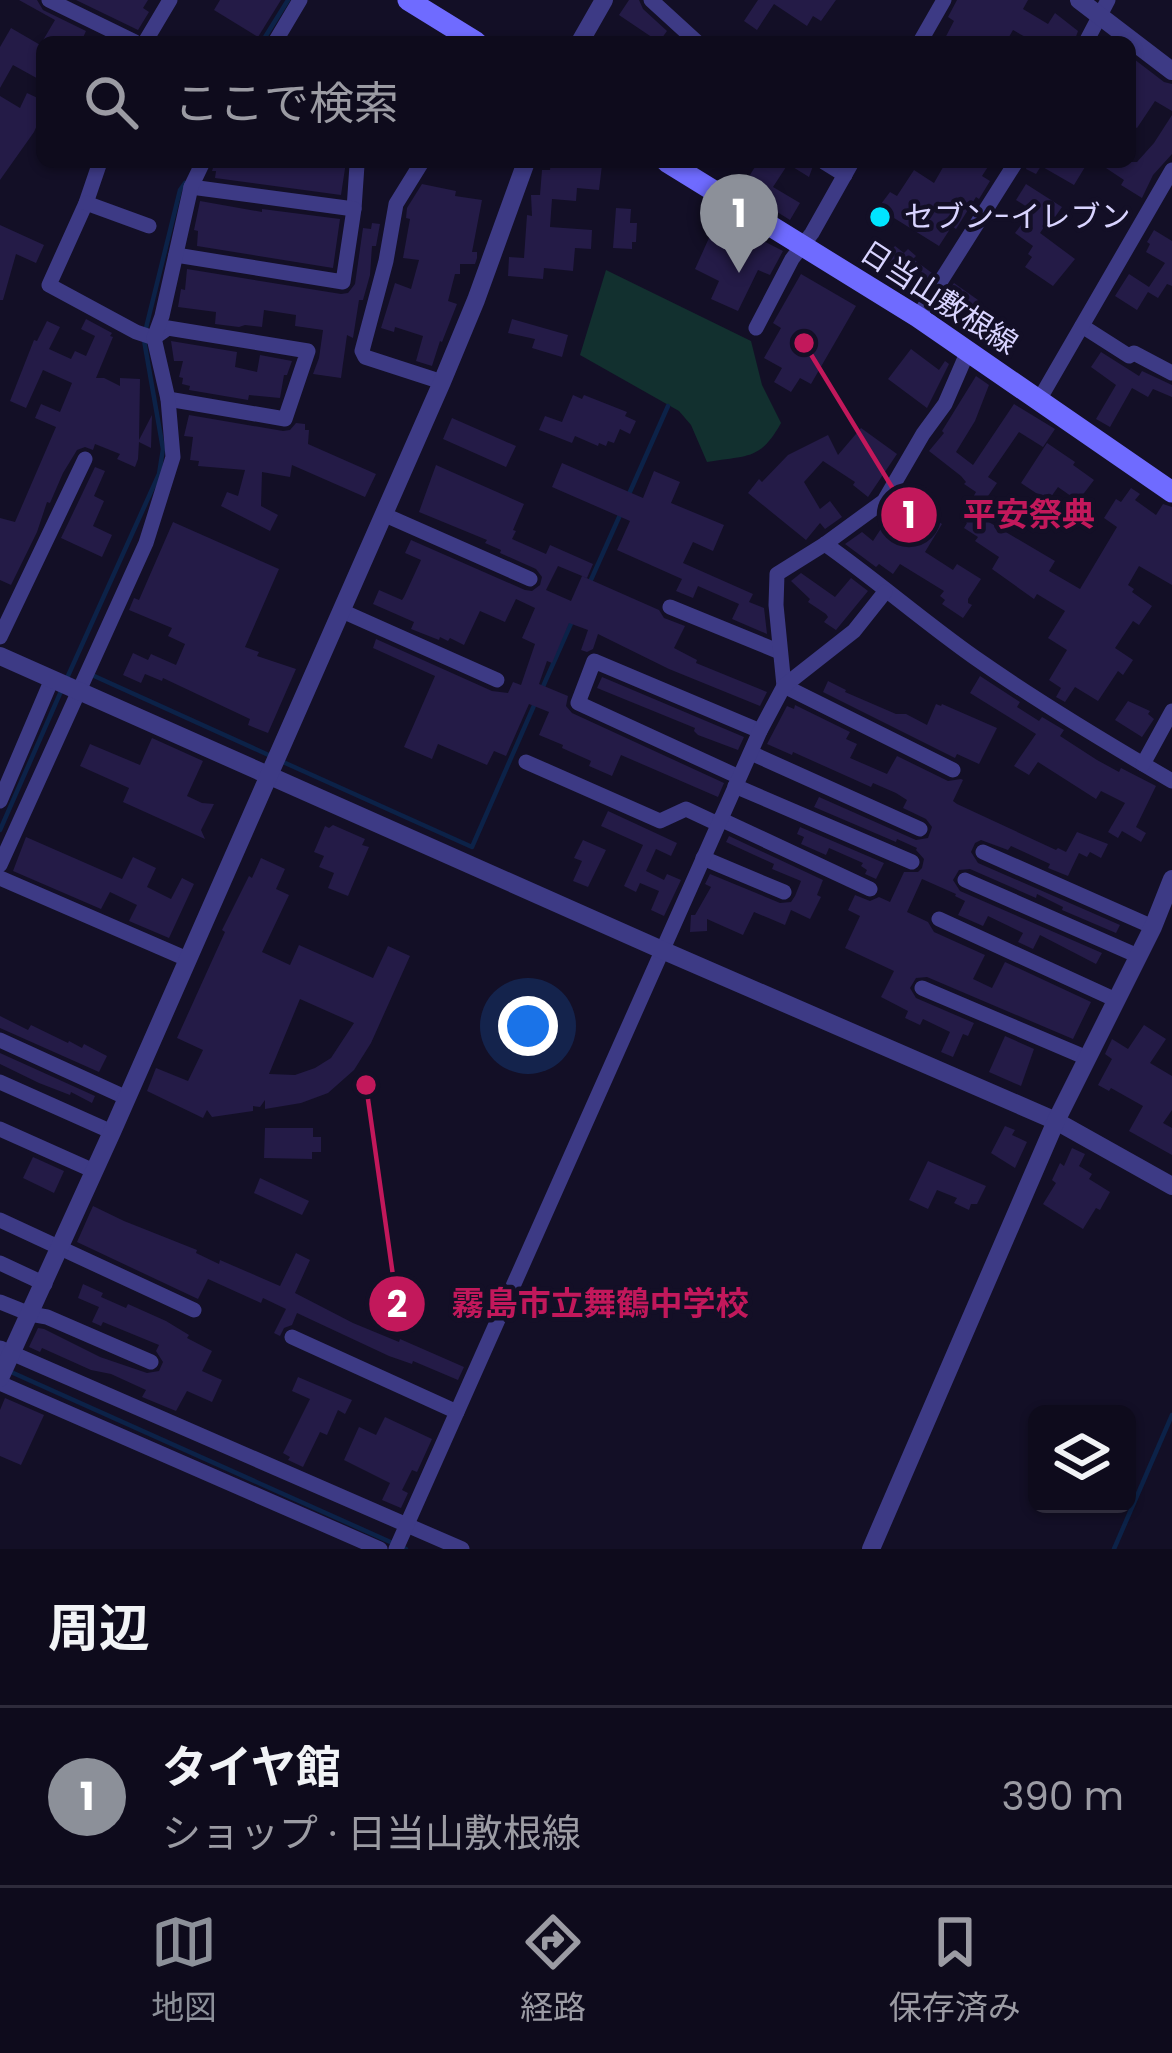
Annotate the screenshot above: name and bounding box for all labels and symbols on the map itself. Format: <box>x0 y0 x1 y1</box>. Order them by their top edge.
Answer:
pin: 1 <box>700 174 778 273</box>
place label: セブン-イレブン <box>904 195 1131 238</box>
marker: セブン-イレブン <box>867 204 893 230</box>
street label: 日当山敷根線 <box>852 231 1026 365</box>
callout: 平安祭典 <box>879 480 1119 549</box>
text: 1 <box>902 490 916 541</box>
text: 平安祭典 <box>963 491 1095 538</box>
your location <box>498 996 558 1056</box>
callout: 霧島市立舞鶴中学校 <box>367 1269 772 1338</box>
text: 2 <box>387 1279 407 1330</box>
text: 霧島市立舞鶴中学校 <box>452 1280 749 1327</box>

